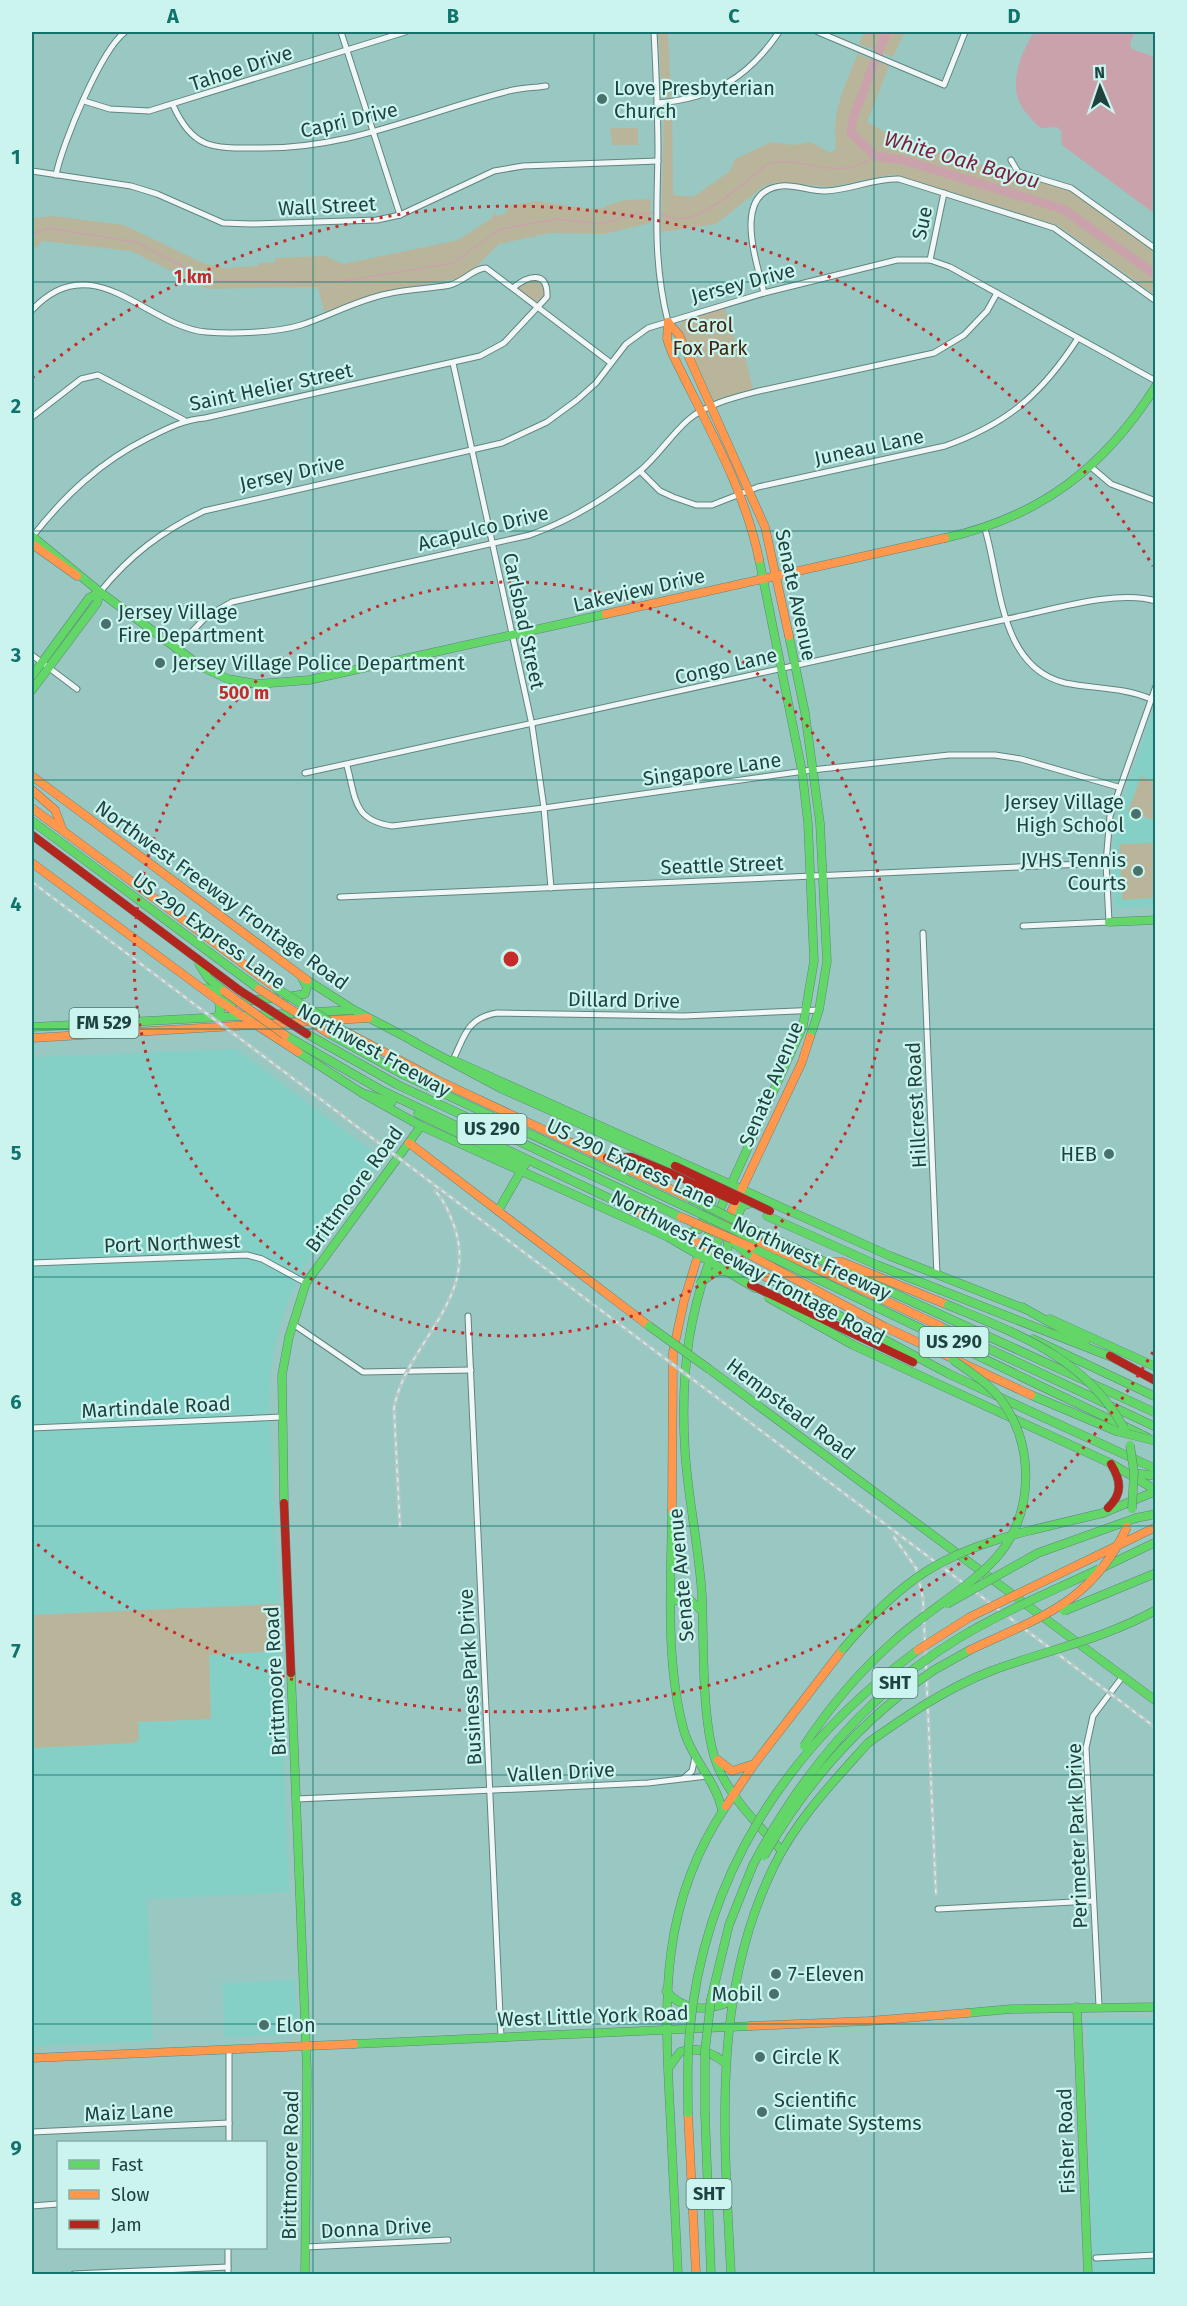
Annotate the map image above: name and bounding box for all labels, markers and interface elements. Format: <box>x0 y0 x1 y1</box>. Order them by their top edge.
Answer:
text: A <box>166 4 180 28</box>
text: B <box>447 4 459 28</box>
text: C <box>728 4 740 28</box>
text: D <box>1007 4 1021 28</box>
street label: Tahoe Drive <box>187 40 295 96</box>
north arrow <box>1070 57 1130 117</box>
text: N <box>1094 63 1105 82</box>
place label: Love Presbyterian Church <box>614 76 775 123</box>
marker: Love Presbyterian Church <box>595 92 609 106</box>
street label: Capri Drive <box>298 97 400 143</box>
water label: White Oak Bayou <box>881 125 1043 195</box>
text: 1 <box>11 145 21 169</box>
street label: Wall Street <box>277 191 377 221</box>
street label: Sue <box>907 204 937 242</box>
street label: Jersey Drive <box>688 258 798 308</box>
text: 1 km <box>174 266 212 288</box>
park label: Carol Fox Park <box>673 313 748 360</box>
street label: Saint Helier Street <box>187 358 355 416</box>
text: 2 <box>11 394 21 418</box>
street label: Juneau Lane <box>812 424 926 470</box>
street label: Jersey Drive <box>237 450 347 496</box>
street label: Acapulco Drive <box>415 500 551 556</box>
street label: Senate Avenue <box>770 527 822 663</box>
street label: Carlsbad Street <box>498 551 550 692</box>
street label: Lakeview Drive <box>571 563 707 617</box>
place label: Jersey Village Fire Department <box>118 600 265 647</box>
marker: Jersey Village Fire Department <box>99 617 113 631</box>
text: 3 <box>10 643 21 667</box>
street label: Congo Lane <box>672 643 780 689</box>
place label: Jersey Village Police Department <box>172 651 466 675</box>
marker: Jersey Village Police Department <box>153 656 167 670</box>
text: 500 m <box>219 682 269 704</box>
street label: Singapore Lane <box>641 747 783 791</box>
place label: Jersey Village High School <box>1004 790 1124 837</box>
street label: Northwest Freeway Frontage Road <box>91 795 353 995</box>
marker: Jersey Village High School <box>1129 807 1143 821</box>
place label: JVHS Tennis Courts <box>1020 848 1126 895</box>
street label: Seattle Street <box>660 851 785 879</box>
marker: JVHS Tennis Courts <box>1131 864 1145 878</box>
street label: US 290 Express Lane <box>128 867 290 995</box>
text: 4 <box>10 892 22 916</box>
centre of rings <box>501 949 521 969</box>
street label: Dillard Drive <box>568 987 680 1013</box>
street label: Northwest Freeway <box>293 998 455 1102</box>
road number: FM 529 <box>70 1008 138 1038</box>
street label: Senate Avenue <box>734 1018 808 1150</box>
street label: Hillcrest Road <box>901 1041 931 1169</box>
street label: US 290 Express Lane <box>543 1113 719 1213</box>
road number: US 290 <box>458 1114 526 1144</box>
street label: Brittmoore Road <box>300 1121 408 1257</box>
text: 5 <box>11 1141 22 1165</box>
place label: HEB <box>1061 1142 1097 1166</box>
marker: HEB <box>1102 1147 1116 1161</box>
street label: Northwest Freeway Frontage Road <box>607 1184 889 1350</box>
street label: Northwest Freeway <box>729 1211 895 1305</box>
street label: Port Northwest <box>103 1229 242 1257</box>
road number: US 290 <box>920 1327 988 1357</box>
street label: Hempstead Road <box>722 1353 860 1465</box>
text: 6 <box>10 1390 22 1414</box>
street label: Martindale Road <box>81 1391 231 1423</box>
street label: Senate Avenue <box>663 1507 699 1643</box>
street label: Business Park Drive <box>453 1588 487 1766</box>
street label: Brittmoore Road <box>259 1606 291 1756</box>
text: 7 <box>11 1639 21 1663</box>
road number: SHT <box>872 1668 918 1698</box>
street label: Perimeter Park Drive <box>1062 1743 1092 1929</box>
street label: Vallen Drive <box>507 1757 615 1787</box>
text: 8 <box>10 1887 22 1911</box>
place label: 7-Eleven <box>788 1962 864 1986</box>
marker: 7-Eleven <box>769 1967 783 1981</box>
place label: Mobil <box>711 1982 762 2006</box>
marker: Mobil <box>767 1987 781 2001</box>
street label: West Little York Road <box>497 2001 689 2031</box>
place label: Elon <box>276 2013 316 2037</box>
marker: Elon <box>257 2018 271 2032</box>
place label: Circle K <box>772 2045 839 2069</box>
marker: Circle K <box>753 2050 767 2064</box>
place label: Scientific Climate Systems <box>774 2088 922 2135</box>
street label: Fisher Road <box>1052 2088 1080 2194</box>
street label: Brittmoore Road <box>277 2090 303 2240</box>
street label: Maiz Lane <box>84 2098 174 2126</box>
marker: Scientific Climate Systems <box>755 2105 769 2119</box>
text: 9 <box>10 2136 22 2160</box>
legend <box>57 2141 267 2249</box>
text: Fast <box>111 2154 144 2176</box>
road number: SHT <box>686 2179 732 2209</box>
text: Slow <box>111 2184 150 2206</box>
street label: Donna Drive <box>320 2213 432 2243</box>
text: Jam <box>111 2214 142 2236</box>

